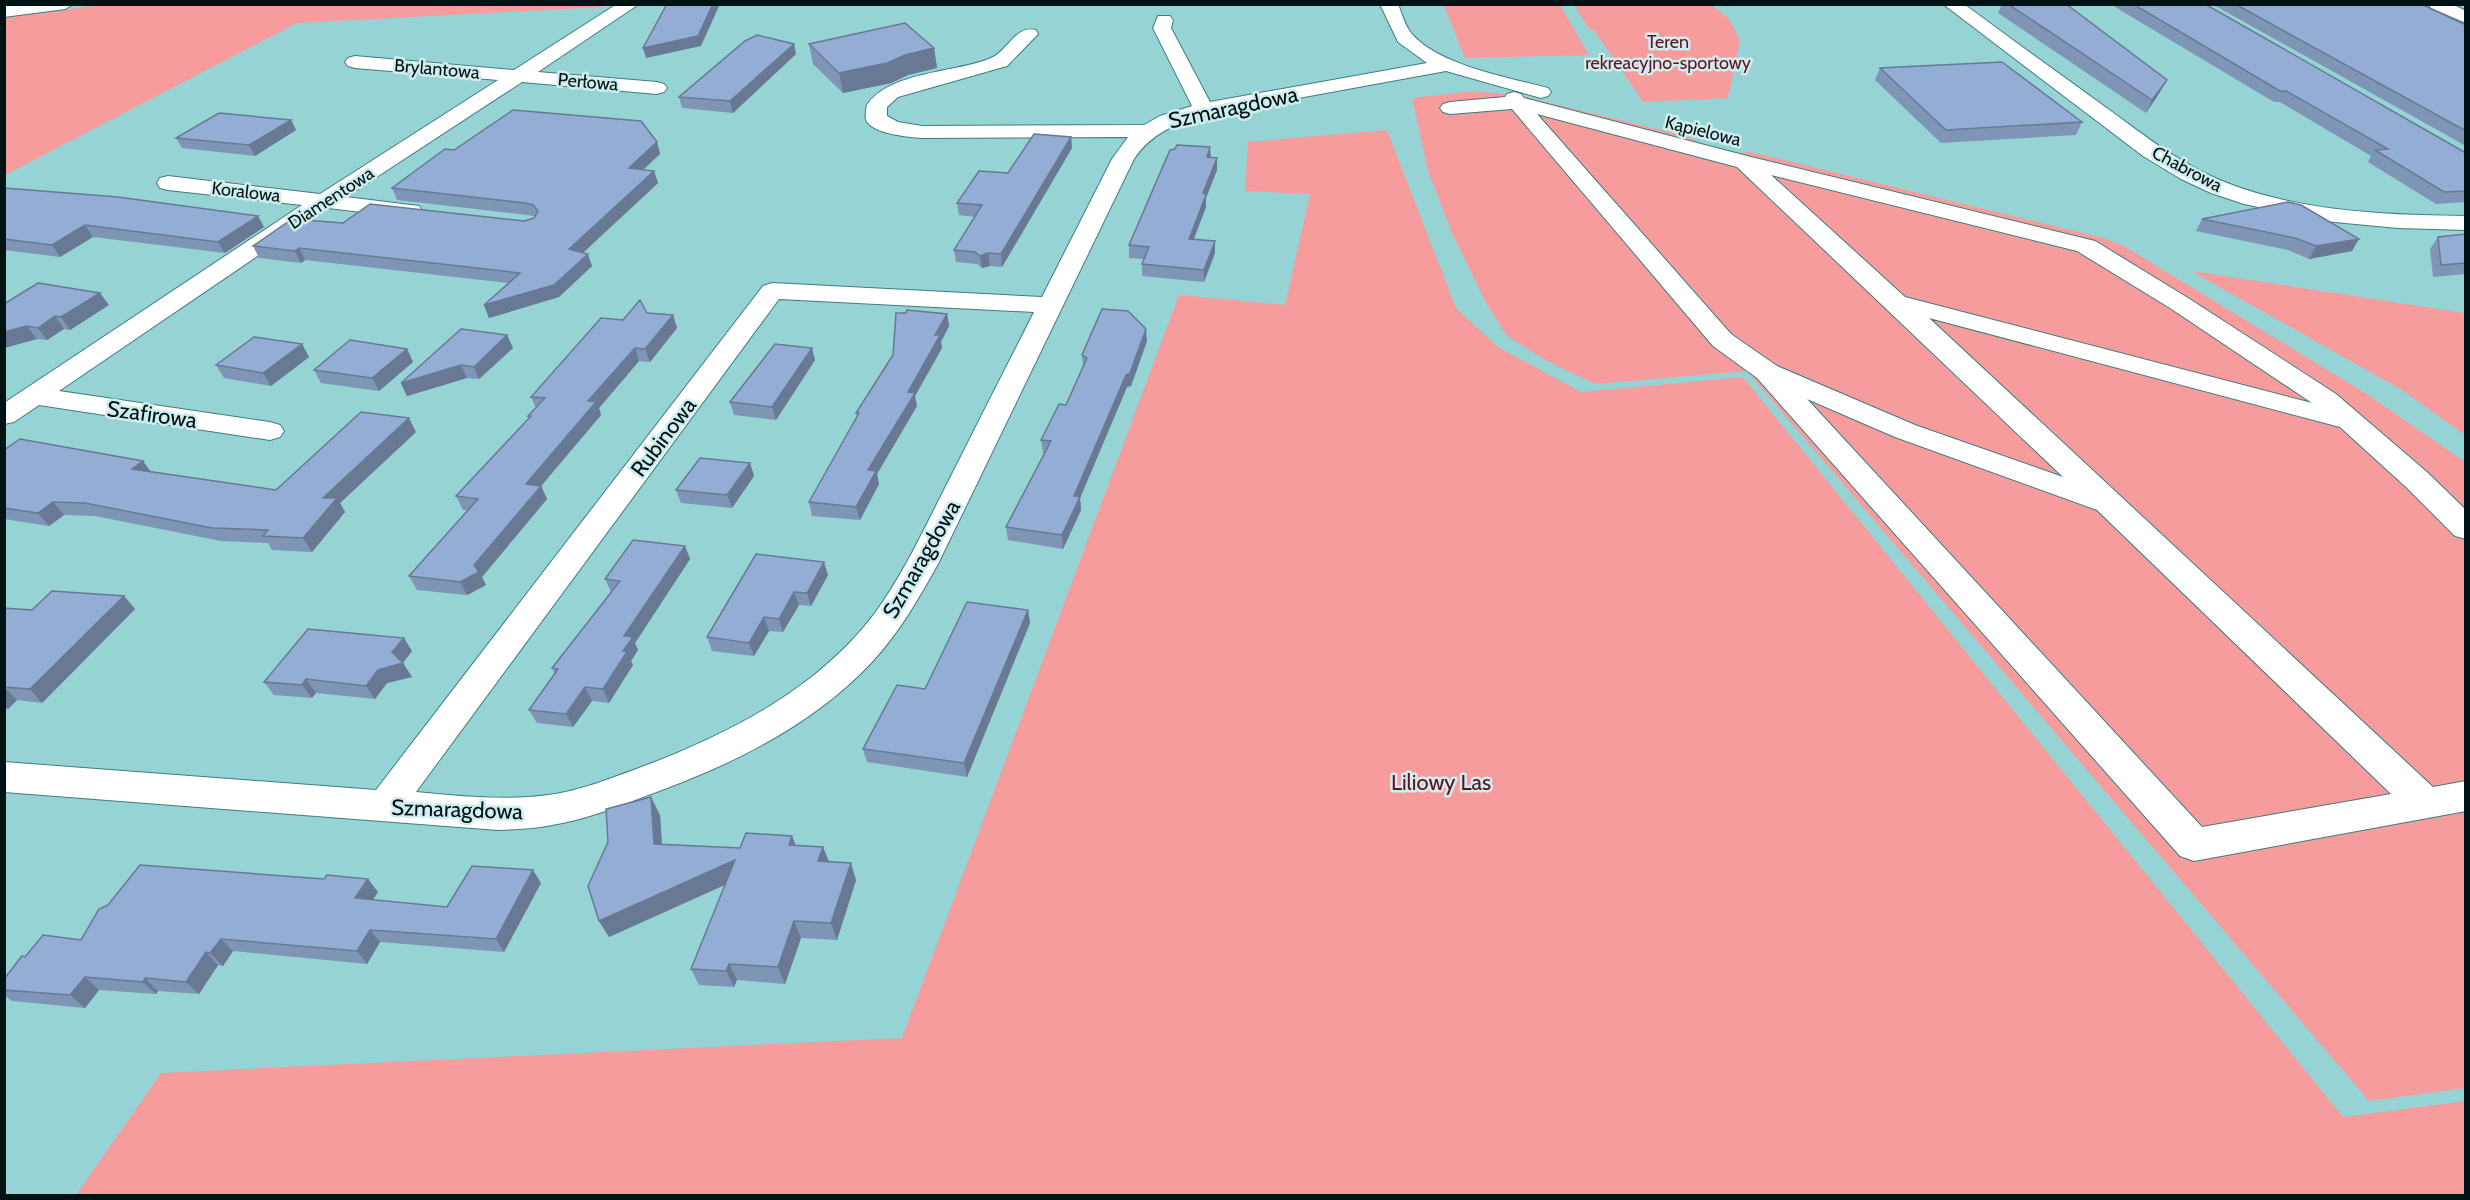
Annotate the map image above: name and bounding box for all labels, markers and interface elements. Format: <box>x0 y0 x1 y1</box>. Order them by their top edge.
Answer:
park label: Teren rekreacyjno-sportowy <box>1585 31 1751 74</box>
street label: Brylantowa <box>393 54 481 84</box>
street label: Perłowa <box>557 68 620 96</box>
street label: Szmaragdowa <box>1166 80 1301 134</box>
street label: Kąpielowa <box>1663 111 1744 151</box>
street label: Chabrowa <box>2148 141 2226 197</box>
street label: Diamentowa <box>284 162 378 234</box>
street label: Koralowa <box>210 177 282 207</box>
street label: Rubinowa <box>625 392 702 482</box>
street label: Szafirowa <box>105 395 199 434</box>
street label: Szmaragdowa <box>877 495 966 623</box>
park label: Liliowy Las <box>1391 769 1491 796</box>
street label: Szmaragdowa <box>391 794 524 825</box>

